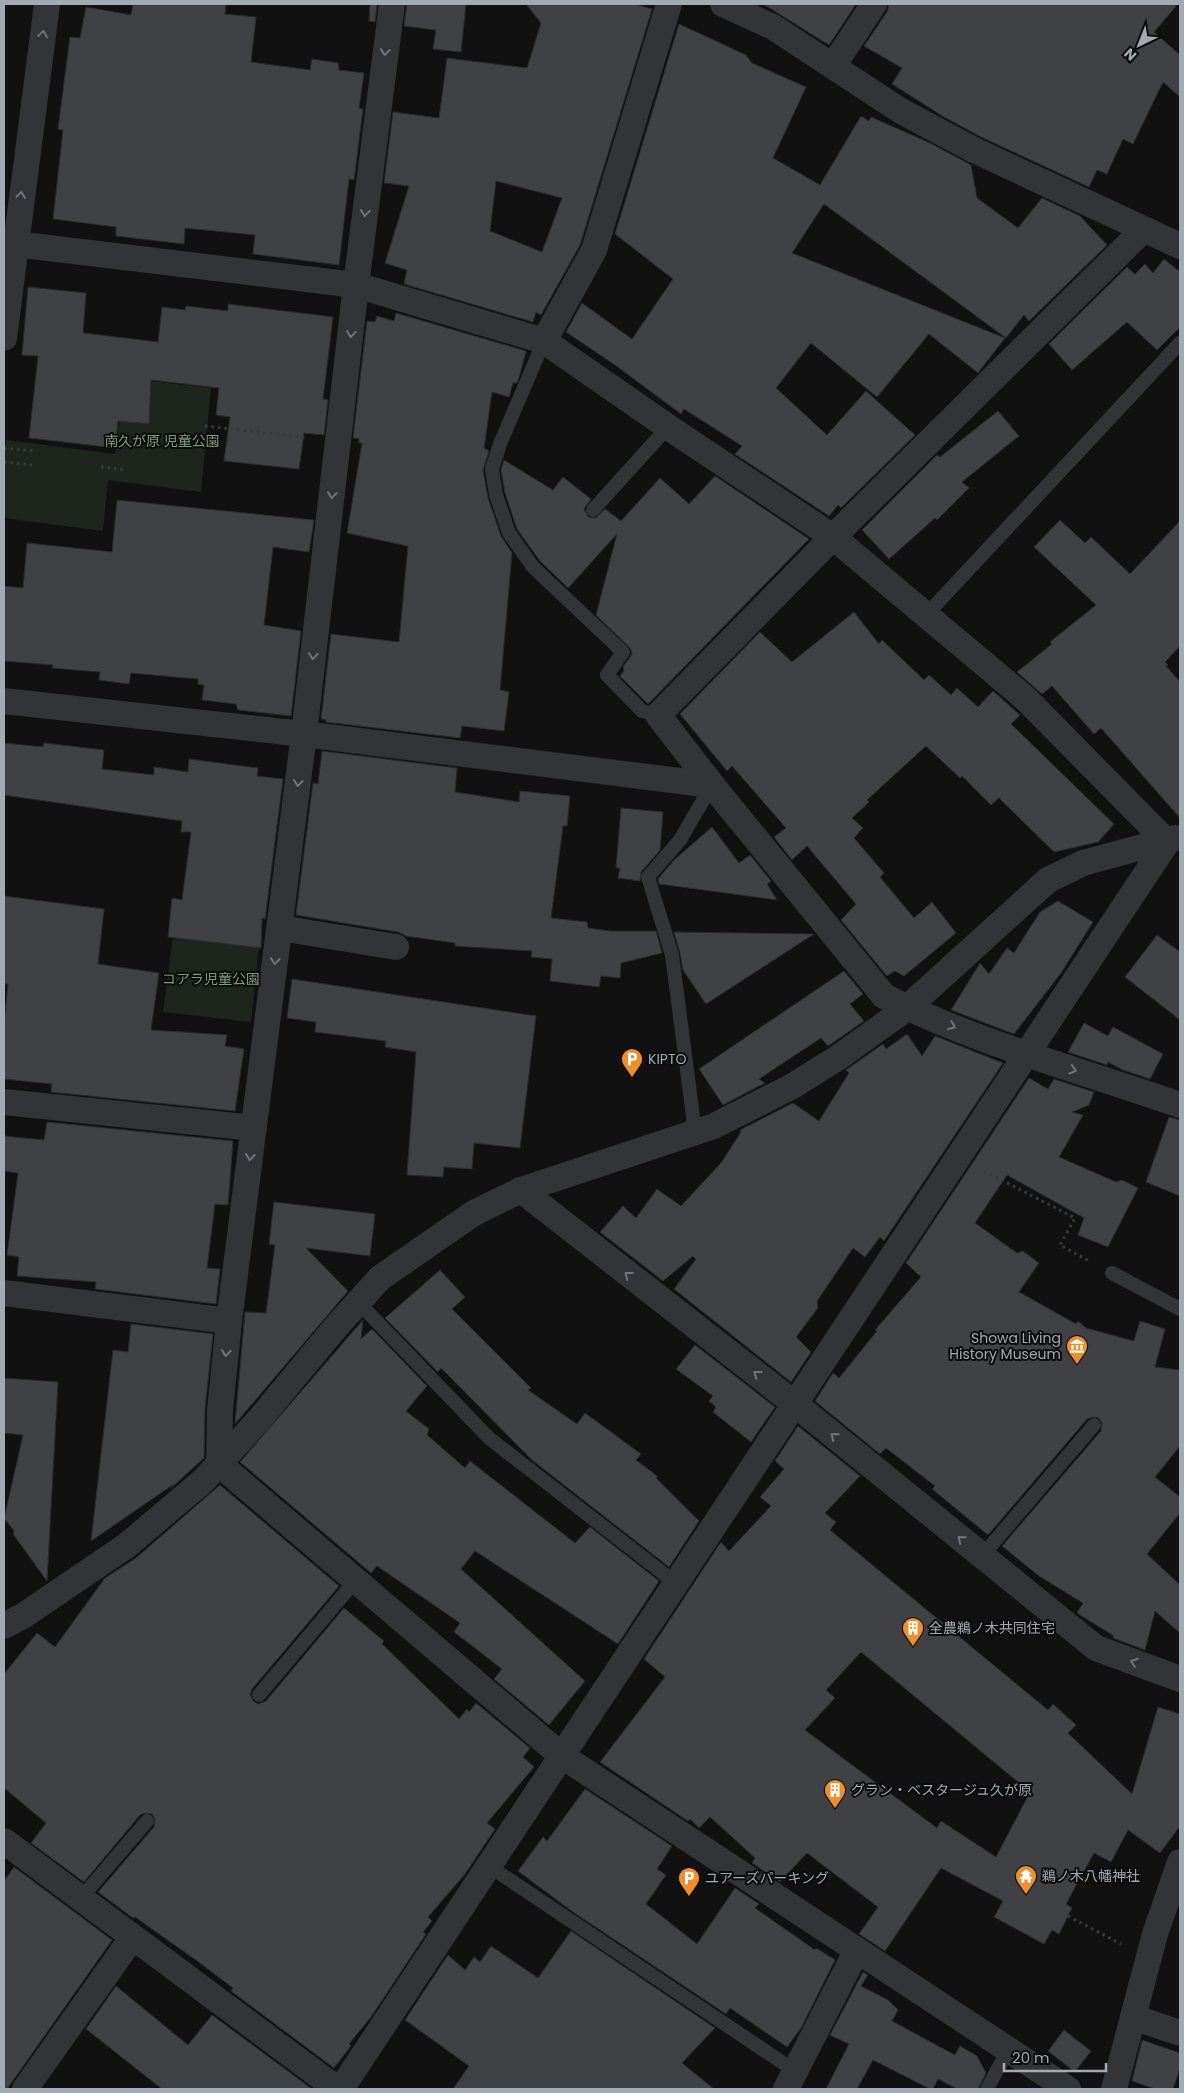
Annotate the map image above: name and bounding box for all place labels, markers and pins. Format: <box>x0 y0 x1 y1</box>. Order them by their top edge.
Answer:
parking icon: KIPTO <box>620 1047 644 1078</box>
place label: KIPTO <box>648 1049 687 1069</box>
place label: Showa Living History Museum <box>949 1328 1061 1364</box>
museum icon: Showa Living History Museum <box>1065 1334 1089 1365</box>
building icon: 全農鵜ノ木共同住宅 <box>901 1616 925 1647</box>
place label: 全農鵜ノ木共同住宅 <box>929 1618 1055 1638</box>
building icon: グラン・ベスタージュ久が原 <box>823 1778 847 1809</box>
place label: グラン・ベスタージュ久が原 <box>851 1780 1032 1800</box>
temple icon: 鵜ノ木八幡神社 <box>1014 1864 1038 1895</box>
parking icon: ユアーズパーキング <box>677 1866 701 1897</box>
place label: 鵜ノ木八幡神社 <box>1042 1866 1140 1886</box>
place label: ユアーズパーキング <box>705 1868 829 1888</box>

